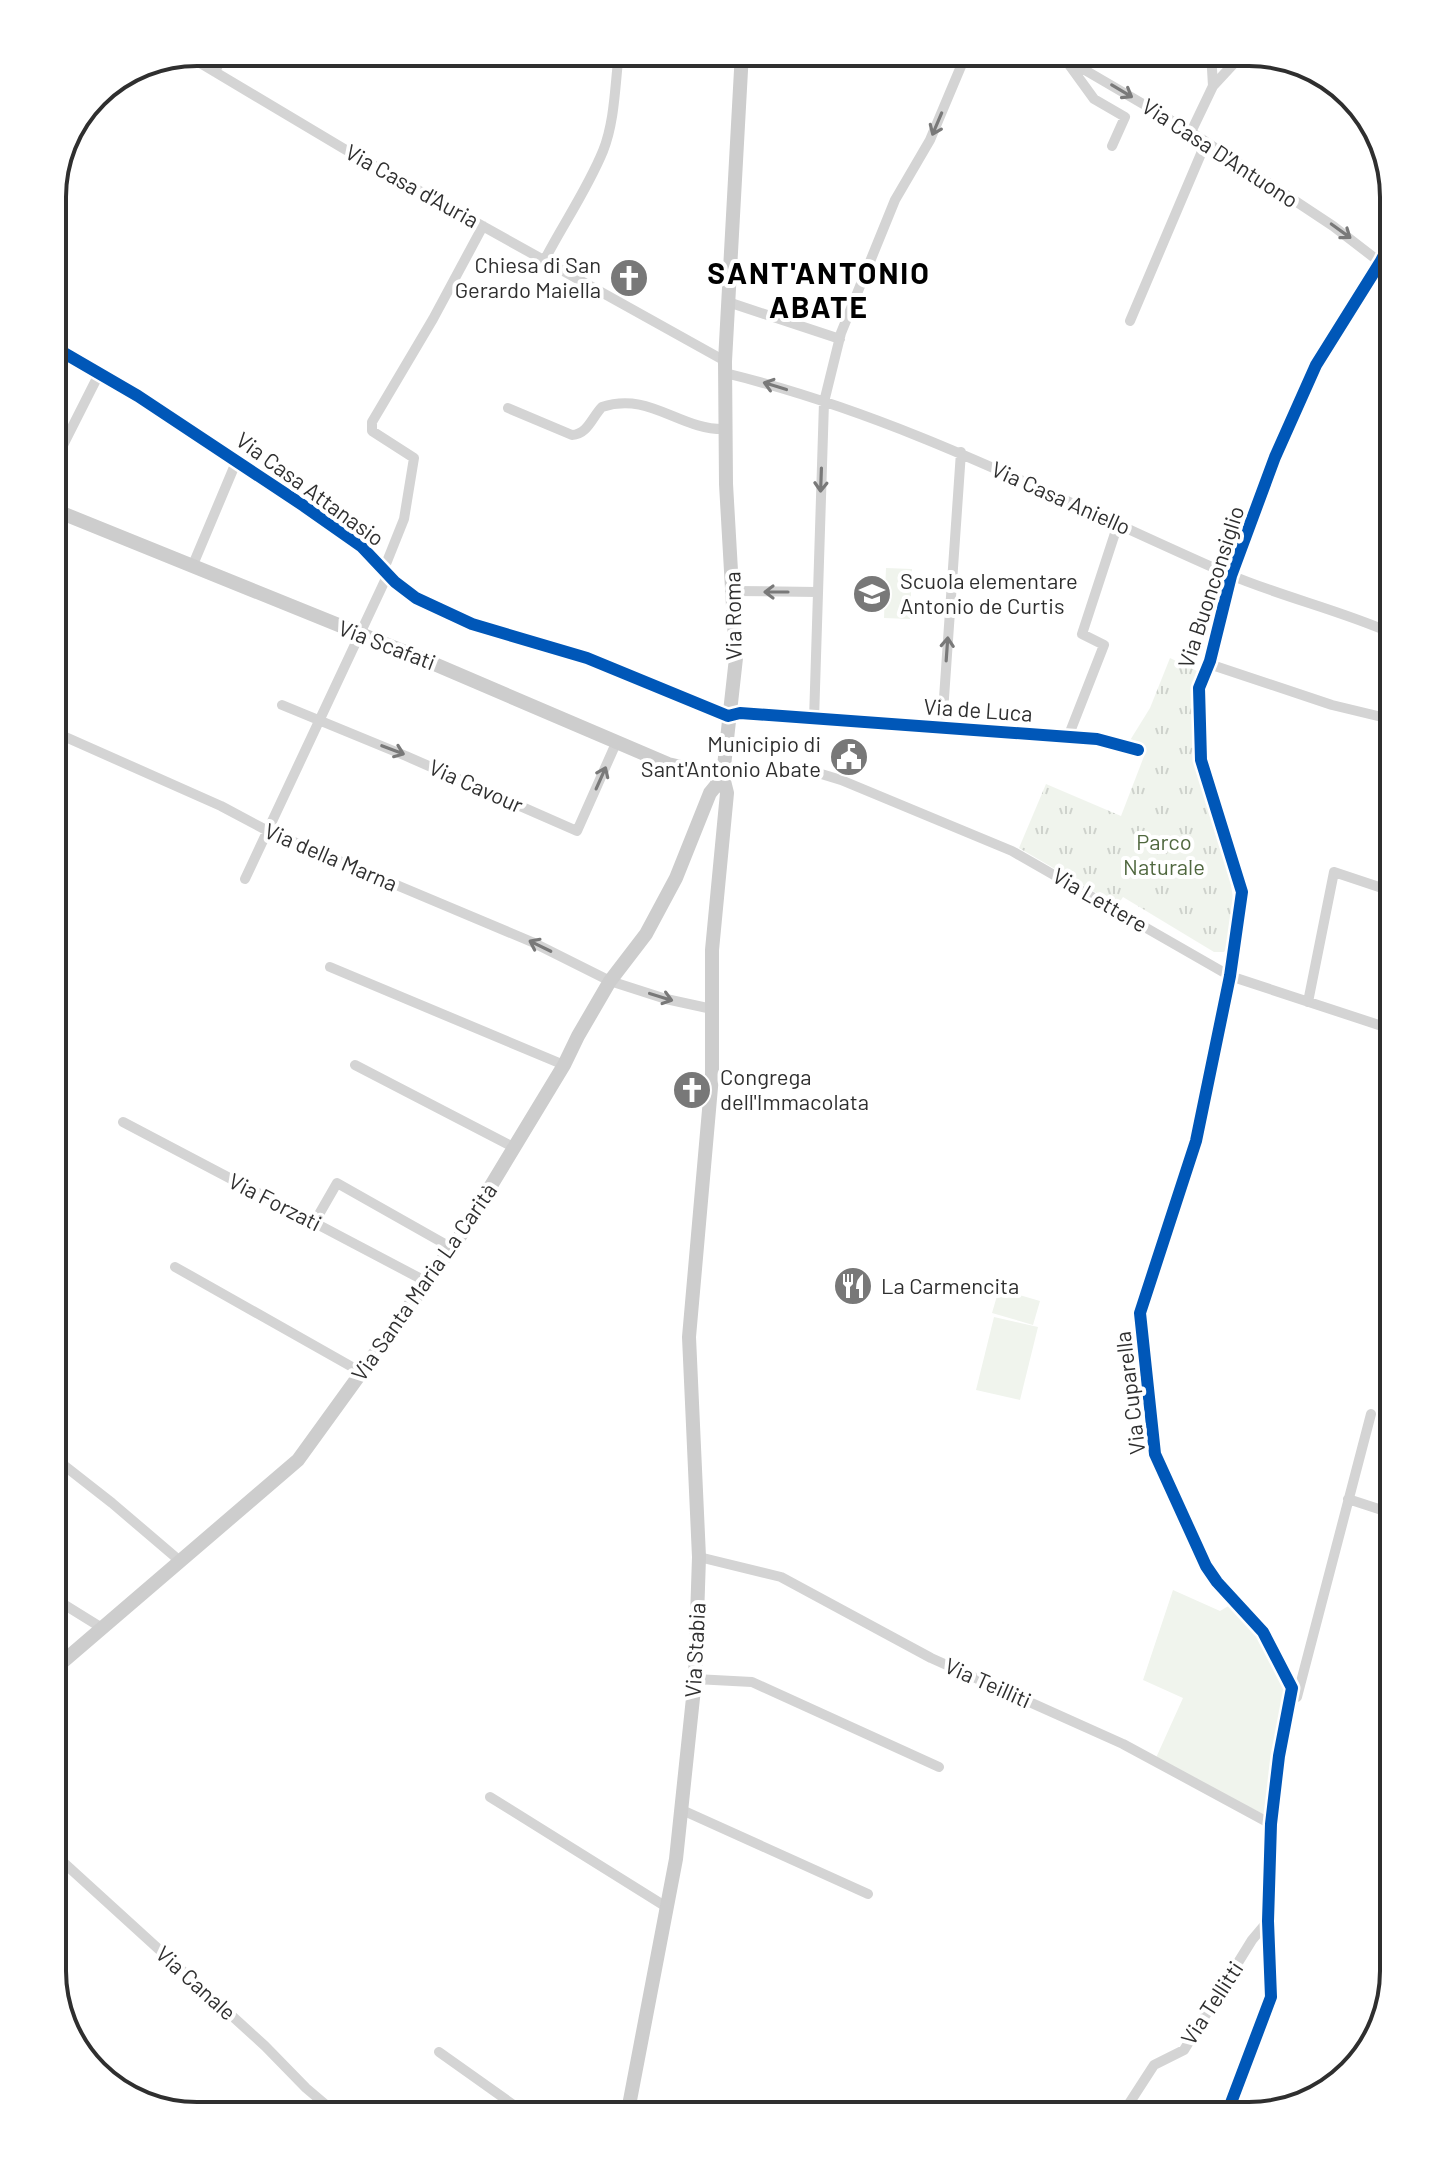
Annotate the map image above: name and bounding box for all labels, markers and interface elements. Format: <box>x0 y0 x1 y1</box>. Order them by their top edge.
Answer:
one-way arrow <box>1110 83 1133 99</box>
street label: Via Casa D'Antuono <box>1138 92 1303 212</box>
one-way arrow <box>928 111 943 136</box>
street label: Via Casa d'Auria <box>341 138 484 232</box>
one-way arrow <box>1329 223 1351 239</box>
place label: Chiesa di San Gerardo Maiella <box>455 251 601 302</box>
district label: SANT'ANTONIO ABATE <box>707 254 931 324</box>
church icon: Chiesa di San Gerardo Maiella <box>608 257 650 299</box>
one-way arrow <box>763 378 789 393</box>
street label: Via Casa Attanasio <box>232 426 390 551</box>
street label: Via Casa Aniello <box>988 455 1135 539</box>
one-way arrow <box>814 466 829 493</box>
street label: Via Buonconsiglio <box>1172 502 1249 671</box>
place label: Scuola elementare Antonio de Curtis <box>900 567 1078 618</box>
street label: Via Roma <box>718 571 746 661</box>
school or university icon: Scuola elementare Antonio de Curtis <box>851 573 893 615</box>
one-way arrow <box>763 584 790 600</box>
street label: Via Scafati <box>335 614 440 674</box>
one-way arrow <box>940 636 955 663</box>
street label: Via de Luca <box>923 692 1034 726</box>
place label: Municipio di Sant'Antonio Abate <box>641 730 821 781</box>
public building icon: Municipio di Sant'Antonio Abate <box>828 736 870 778</box>
one-way arrow <box>380 744 405 758</box>
street label: Via Cavour <box>425 753 528 817</box>
one-way arrow <box>594 766 609 790</box>
street label: Via della Marna <box>261 816 402 896</box>
park label: Parco Naturale <box>1123 828 1205 879</box>
street label: Via Lettere <box>1048 862 1153 937</box>
one-way arrow <box>529 938 552 953</box>
one-way arrow <box>647 990 673 1005</box>
place label: Congrega dell'Immacolata <box>720 1063 869 1114</box>
church icon: Congrega dell'Immacolata <box>671 1069 713 1111</box>
street label: Via Forzati <box>225 1167 326 1235</box>
street label: Via Santa Maria La Carità <box>345 1178 501 1385</box>
restaurant icon: La Carmencita <box>832 1265 874 1307</box>
place label: La Carmencita <box>881 1272 1019 1298</box>
street label: Via Cuparella <box>1109 1330 1149 1456</box>
street label: Via Stabia <box>679 1602 709 1698</box>
street label: Via Teilliti <box>941 1652 1036 1713</box>
street label: Via Canale <box>151 1940 242 2025</box>
street label: Via Tellitti <box>1175 1956 1248 2049</box>

